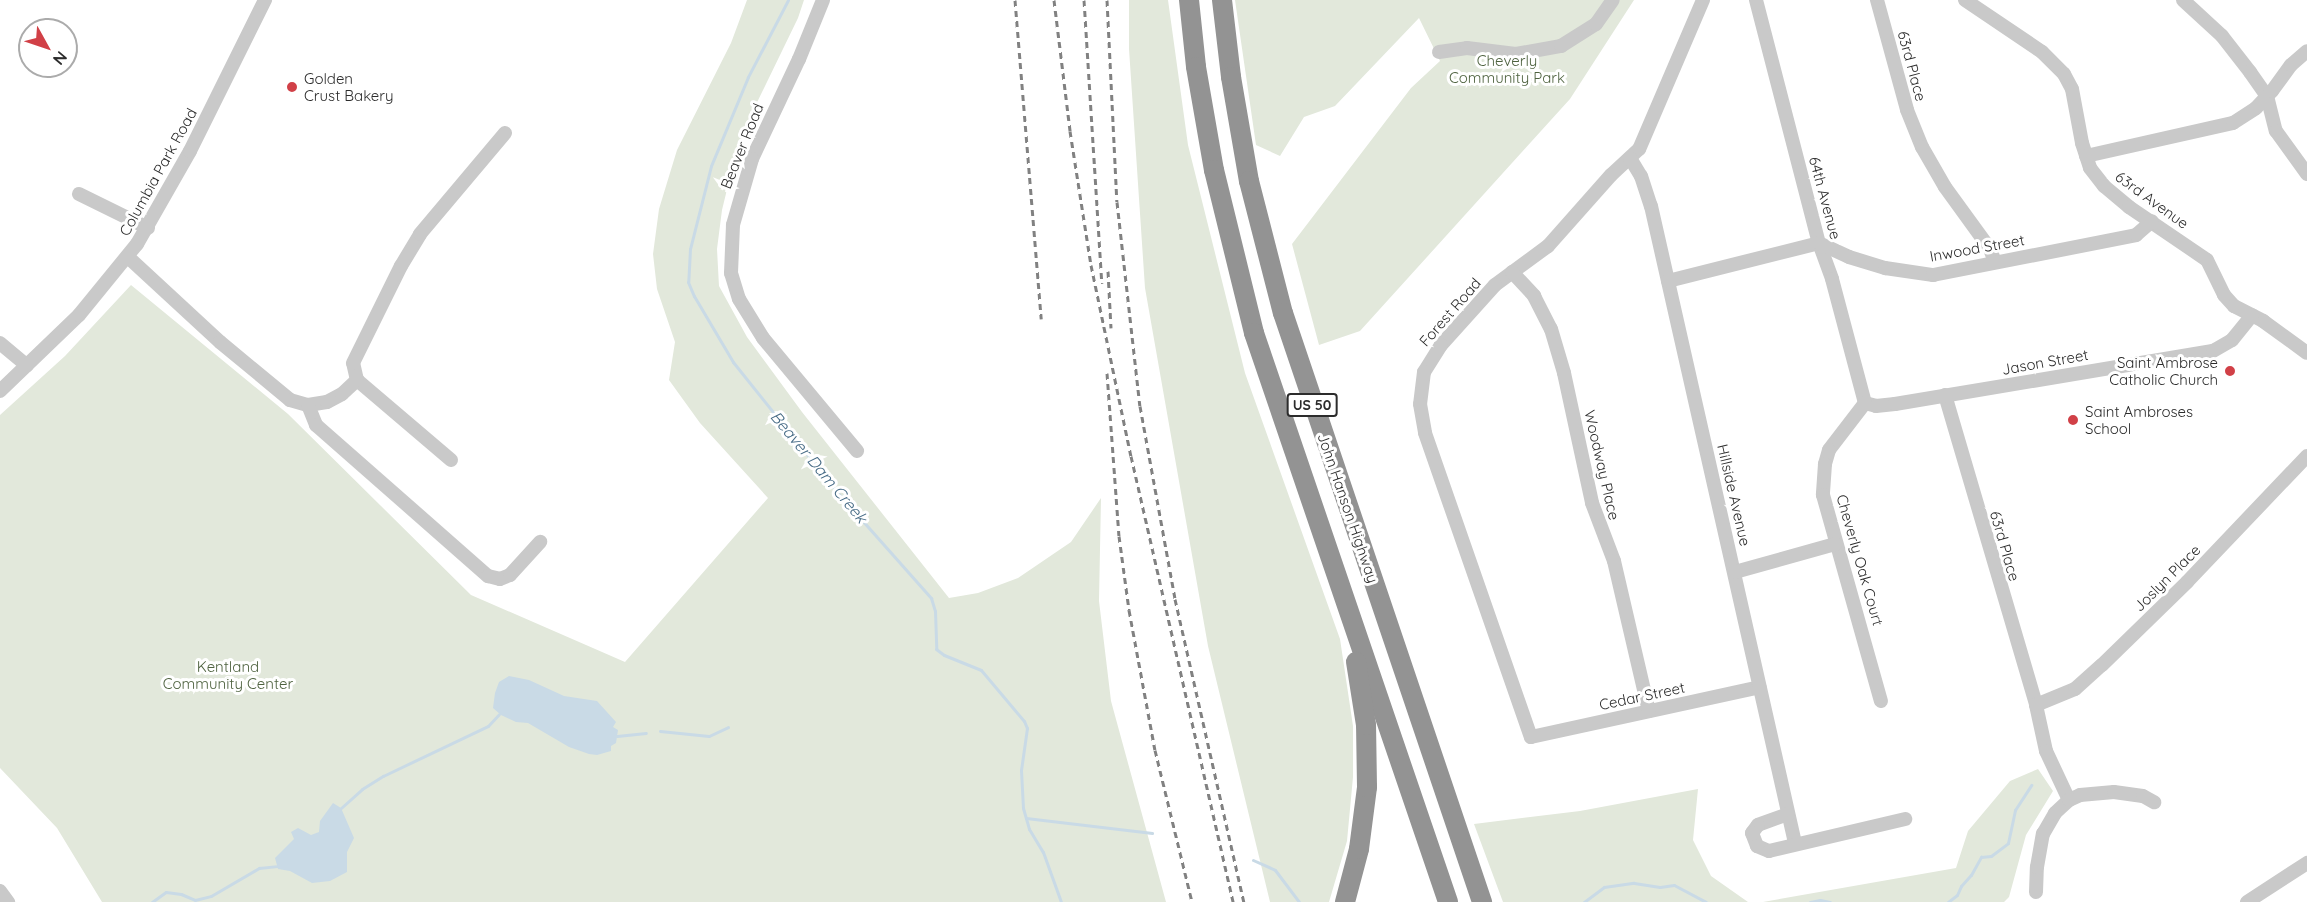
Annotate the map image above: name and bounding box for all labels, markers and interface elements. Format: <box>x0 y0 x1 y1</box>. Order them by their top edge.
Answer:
north arrow <box>18 18 78 78</box>
street label: 63rd Place <box>1894 29 1930 103</box>
text: N <box>49 47 72 69</box>
park label: Cheverly Community Park <box>1449 51 1565 86</box>
place label: Golden Crust Bakery <box>304 69 394 104</box>
marker: Golden Crust Bakery <box>285 80 299 94</box>
street label: Beaver Road <box>717 101 767 191</box>
street label: Columbia Park Road <box>115 105 201 239</box>
street label: 64th Avenue <box>1805 155 1845 241</box>
street label: 63rd Avenue <box>2112 167 2192 233</box>
street label: Inwood Street <box>1928 231 2026 265</box>
street label: Forest Road <box>1415 274 1485 350</box>
street label: Jason Street <box>2000 346 2090 378</box>
place label: Saint Ambrose Catholic Church <box>2109 353 2218 388</box>
marker: Saint Ambrose Catholic Church <box>2223 364 2237 378</box>
road number: US 50 <box>1286 394 1338 416</box>
place label: Saint Ambroses School <box>2085 402 2193 437</box>
water label: Beaver Dam Creek <box>767 407 871 527</box>
street label: Woodway Place <box>1581 408 1623 522</box>
marker: Saint Ambroses School <box>2066 413 2080 427</box>
street label: John Hanson Highway <box>1314 431 1382 585</box>
street label: Hillside Avenue <box>1714 442 1754 548</box>
street label: Cheverly Oak Court <box>1833 492 1887 628</box>
street label: 63rd Place <box>1986 509 2024 583</box>
street label: Joslyn Place <box>2130 541 2204 615</box>
park label: Kentland Community Center <box>163 657 293 692</box>
street label: Cedar Street <box>1597 678 1687 714</box>

